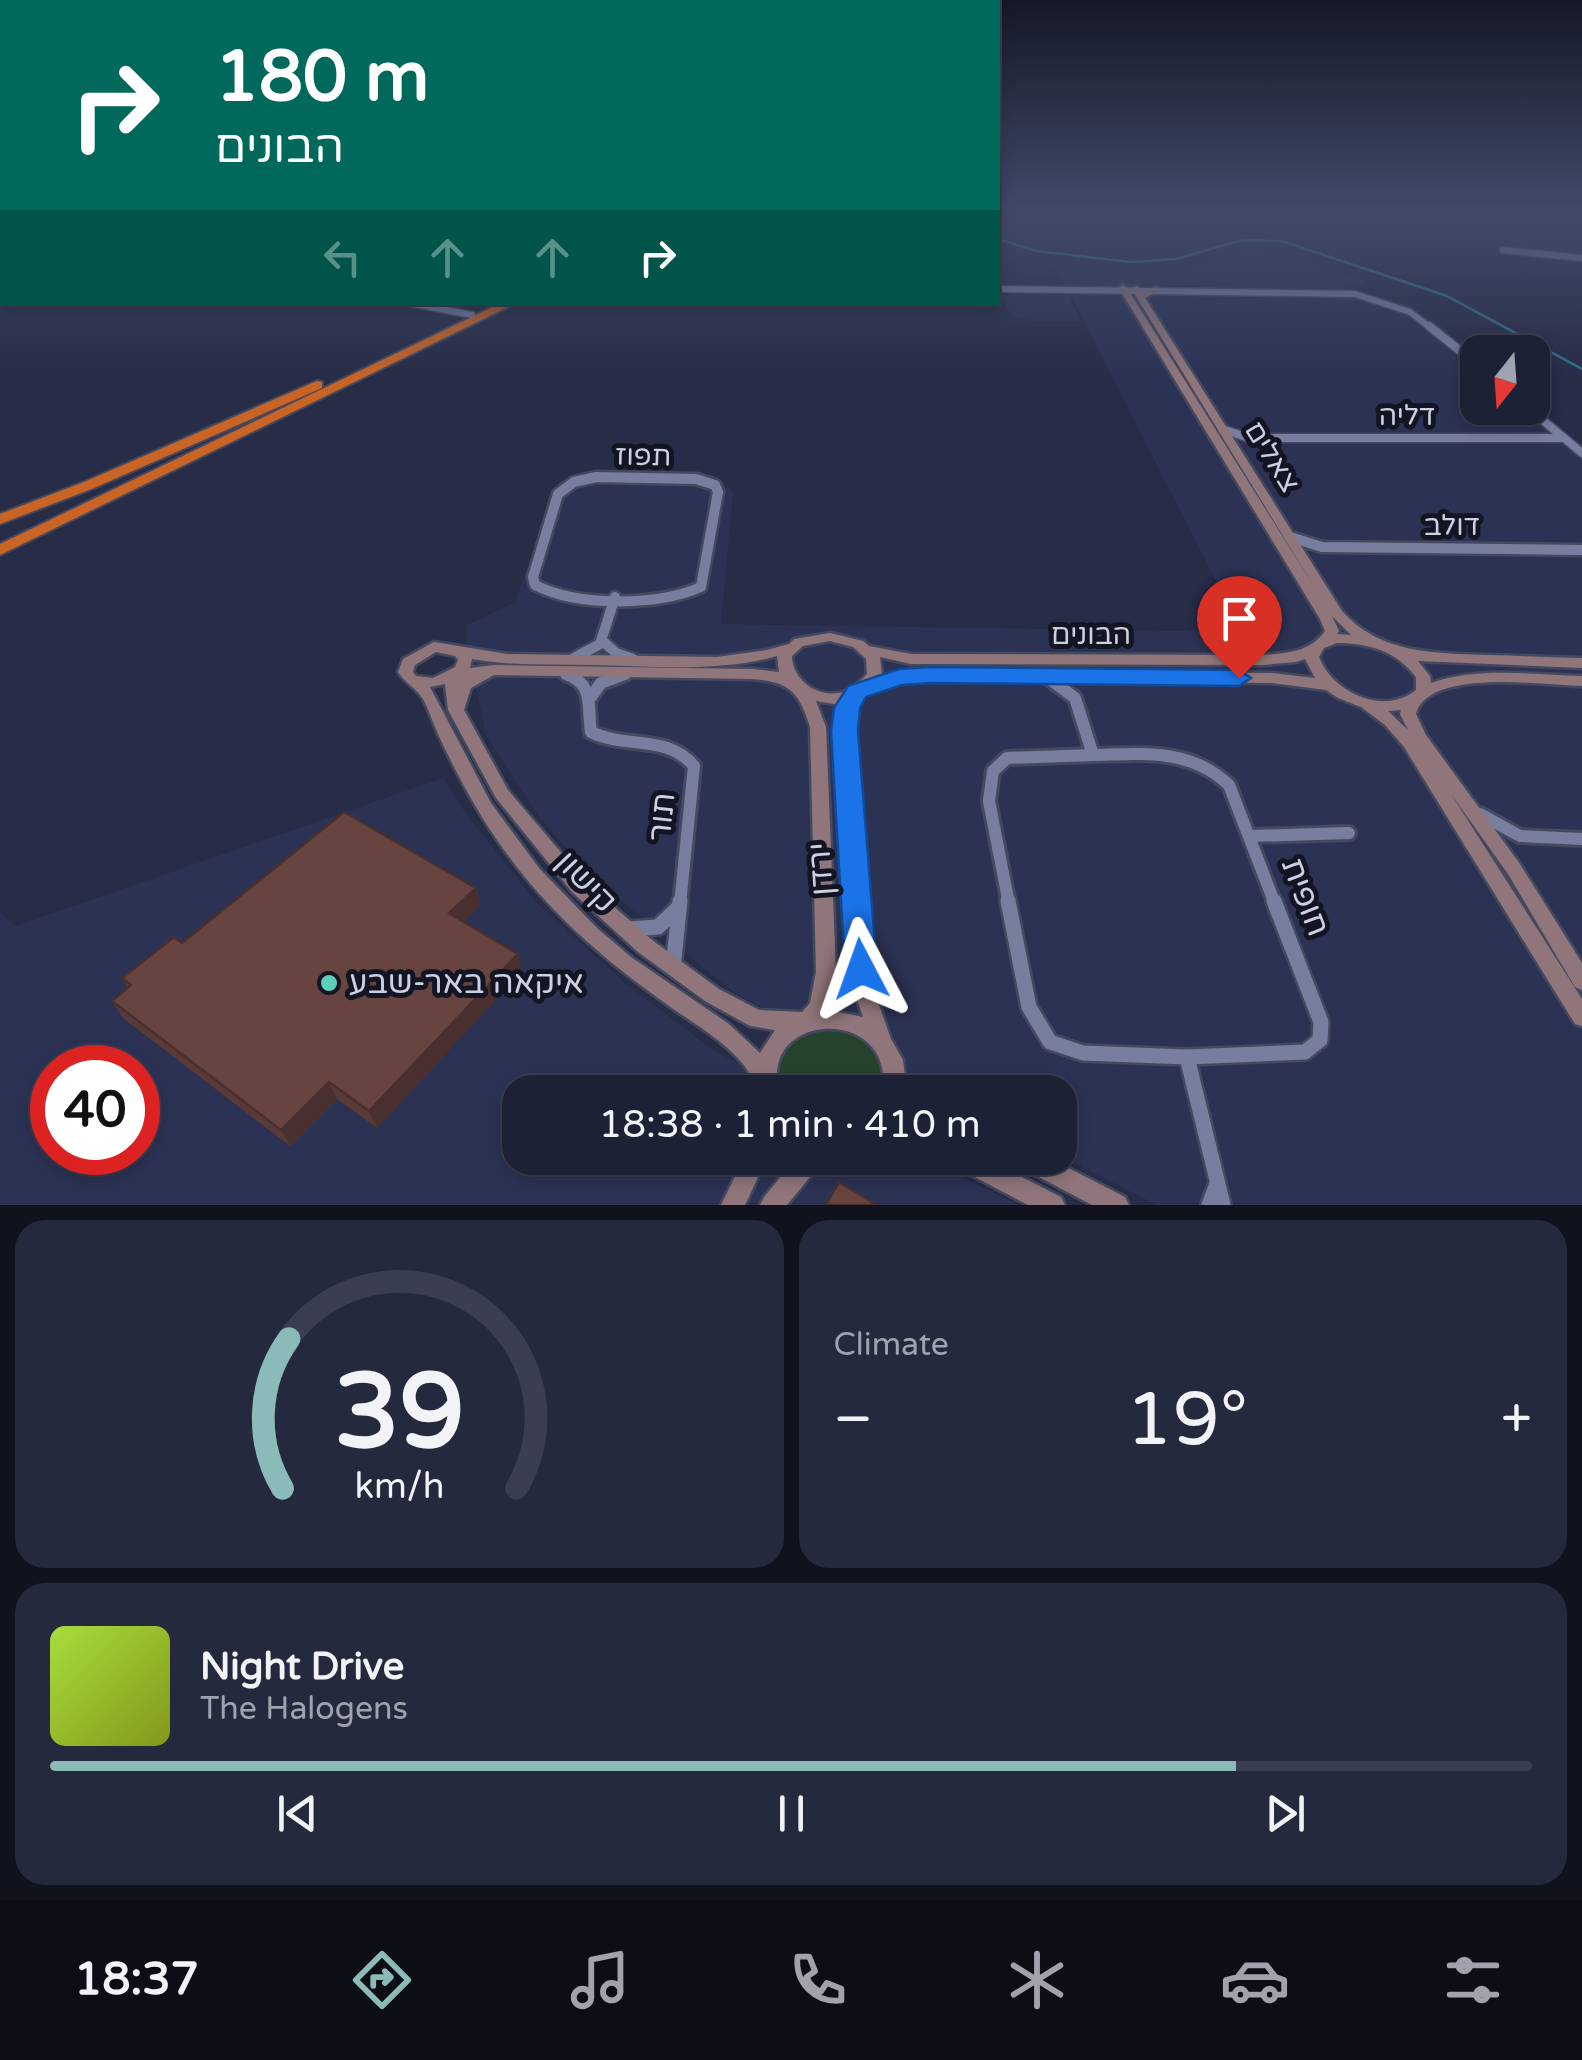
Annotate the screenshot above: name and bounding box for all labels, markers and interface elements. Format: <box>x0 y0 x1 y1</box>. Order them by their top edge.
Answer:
text: 180 m <box>215 36 429 120</box>
icon: right <box>50 40 180 170</box>
text: הבונים <box>215 121 344 175</box>
icon: left <box>315 230 370 285</box>
icon: ahead <box>420 230 475 285</box>
icon: ahead <box>525 230 580 285</box>
icon: right <box>630 230 685 285</box>
north arrow <box>1460 335 1550 425</box>
map controls <box>1460 335 1550 425</box>
street label: דליה <box>1379 399 1435 433</box>
street label: צאלים <box>1237 415 1307 499</box>
street label: תפוז <box>615 439 671 473</box>
street label: דולב <box>1424 509 1480 543</box>
pin <box>1197 576 1282 679</box>
icon: arrive <box>1212 591 1267 646</box>
street label: הבונים <box>1051 618 1131 652</box>
street label: תור <box>641 791 683 843</box>
street label: ירדן <box>800 841 842 897</box>
street label: קישון <box>548 843 624 921</box>
street label: חופית <box>1273 853 1337 941</box>
position arrow <box>809 917 913 1021</box>
place label: איקאה באר-שבע <box>349 964 584 1002</box>
marker: איקאה באר-שבע <box>318 972 340 994</box>
speed limit sign: 40 <box>30 1045 160 1175</box>
text: 18:38 · 1 min · 410 m <box>598 1102 981 1148</box>
text: Climate <box>834 1326 949 1364</box>
text: 39 <box>334 1351 465 1476</box>
text: 19° <box>1126 1375 1248 1465</box>
text: − <box>834 1387 873 1453</box>
text: + <box>1501 1387 1532 1453</box>
text: km/h <box>354 1465 444 1508</box>
text: Night Drive <box>200 1644 404 1690</box>
text: The Halogens <box>200 1690 408 1728</box>
icon: previous <box>270 1786 325 1841</box>
icon: pause <box>764 1786 819 1841</box>
icon: next <box>1258 1786 1313 1841</box>
icon: directions <box>347 1945 417 2015</box>
icon: music <box>565 1945 635 2015</box>
icon: phone <box>783 1945 853 2015</box>
icon: climate <box>1002 1945 1072 2015</box>
icon: car <box>1220 1945 1290 2015</box>
icon: filters <box>1438 1945 1508 2015</box>
text: 18:37 <box>74 1953 199 2007</box>

